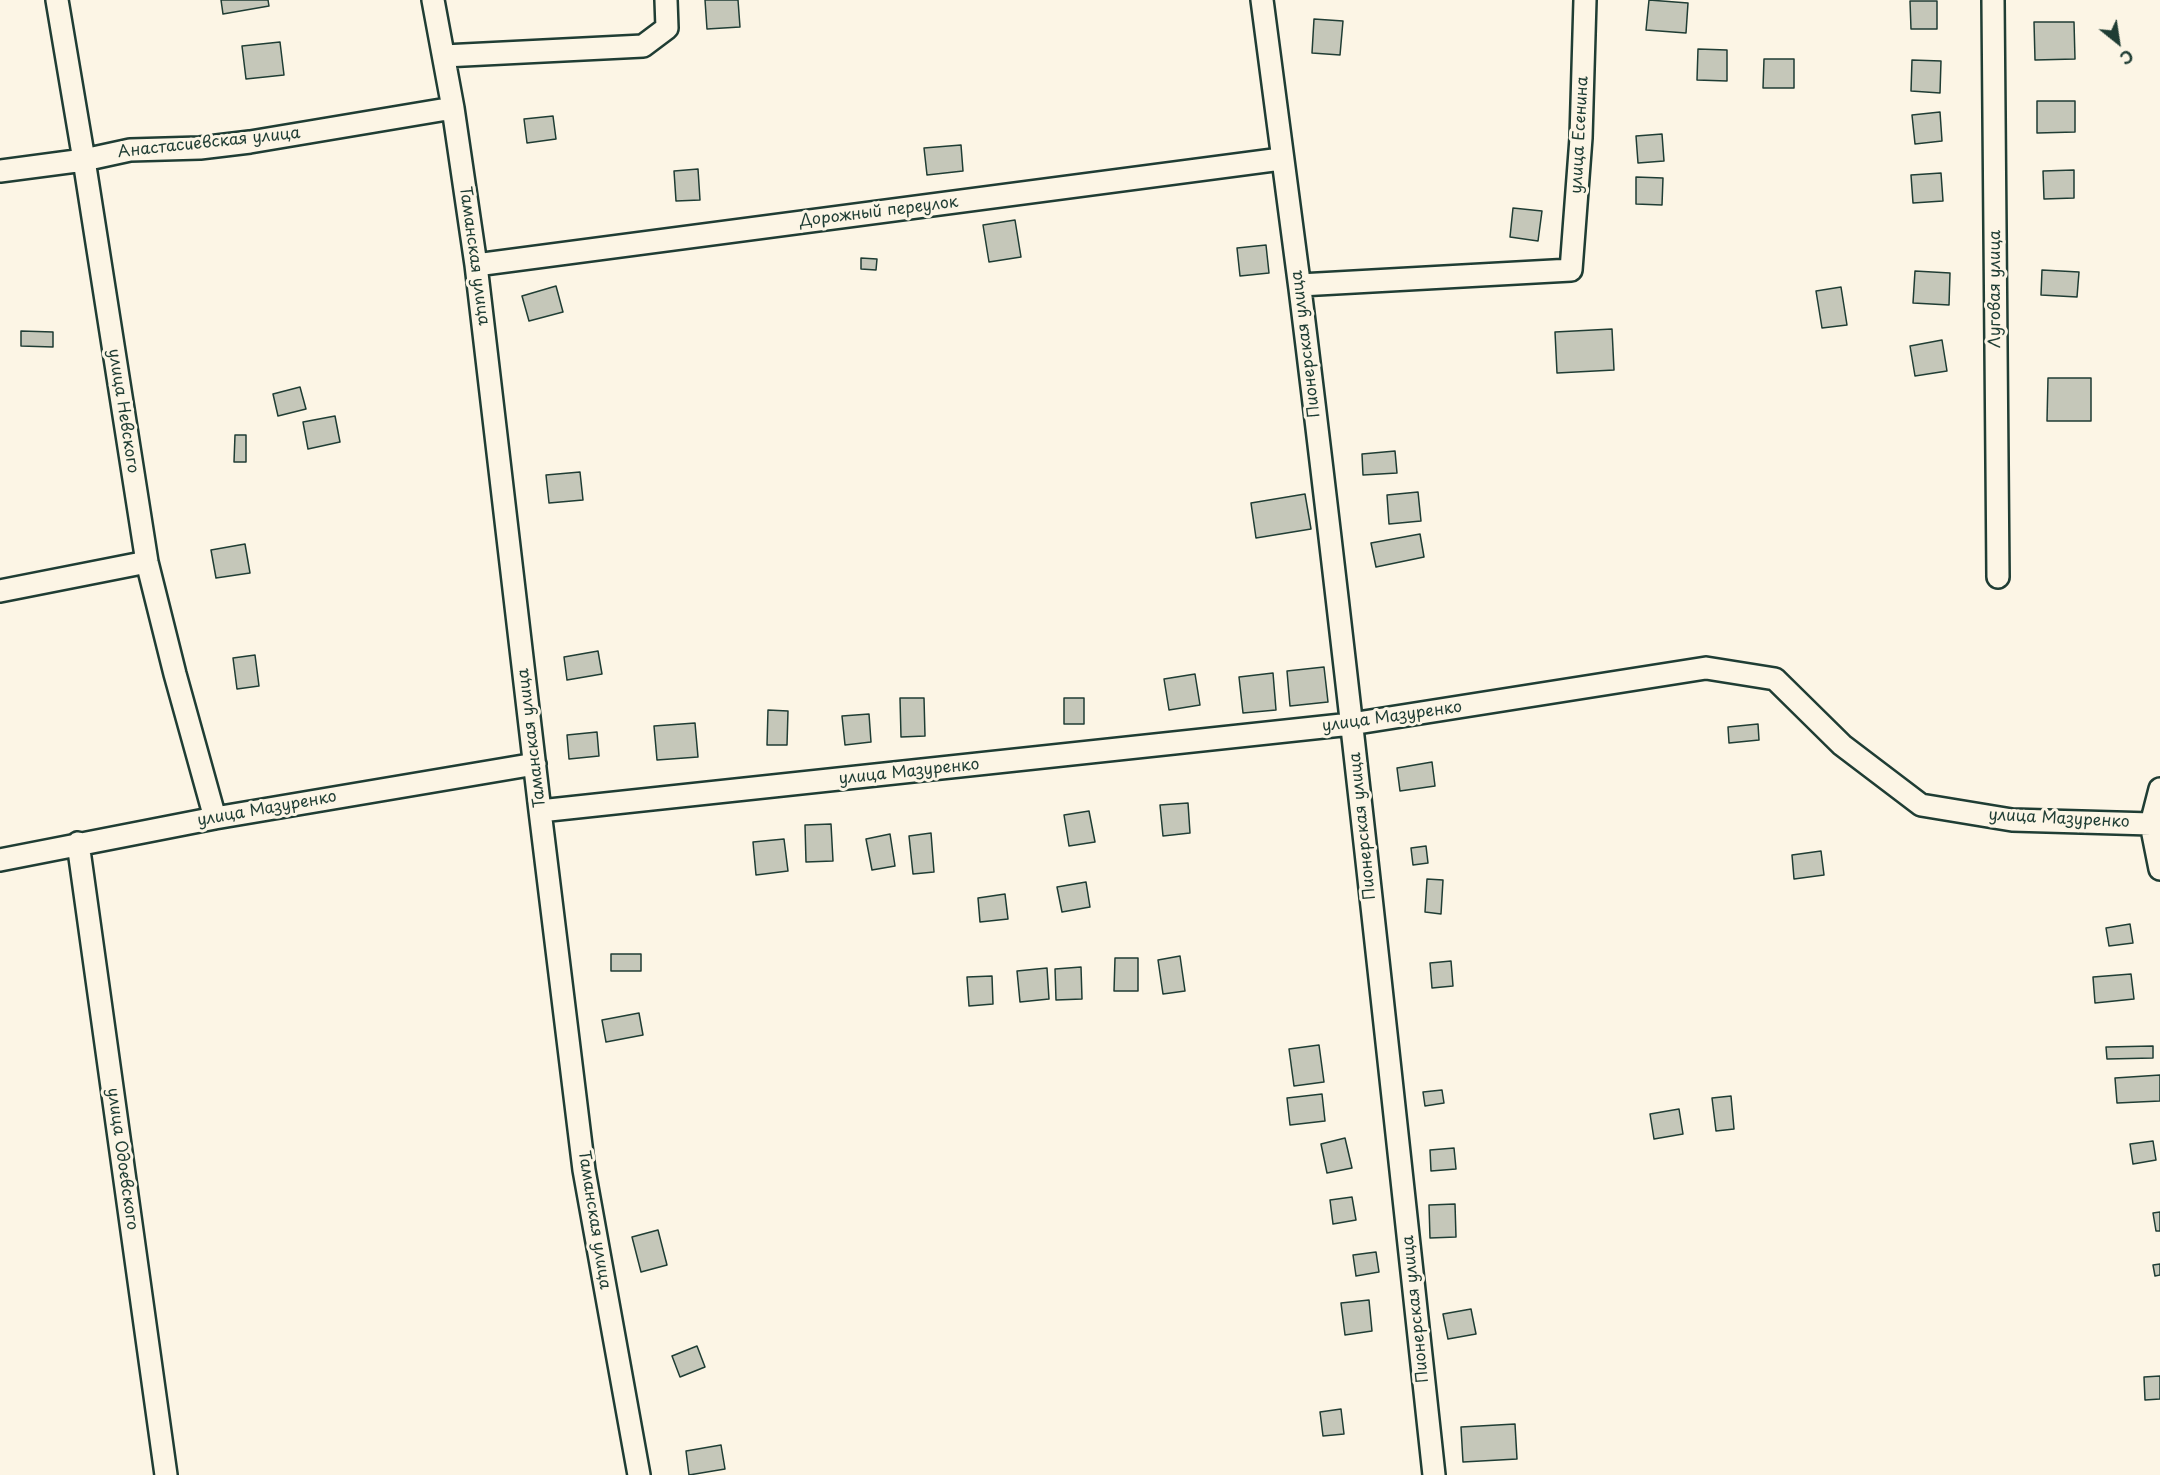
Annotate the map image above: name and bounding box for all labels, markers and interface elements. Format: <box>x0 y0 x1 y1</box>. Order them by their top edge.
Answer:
north arrow <box>2088 12 2148 72</box>
text: С <box>2116 44 2138 71</box>
street label: улица Есенина <box>1567 76 1593 194</box>
street label: Анастасиевская улица <box>117 124 301 162</box>
street label: Таманская улица <box>455 185 493 327</box>
street label: Дорожный переулок <box>799 193 959 231</box>
street label: Луговая улица <box>1986 230 2006 348</box>
street label: Пионерская улица <box>1287 269 1325 419</box>
street label: улица Невского <box>104 347 142 475</box>
street label: Таманская улица <box>514 667 550 809</box>
street label: улица Мазуренко <box>1321 698 1463 736</box>
street label: Пионерская улица <box>1346 751 1380 901</box>
street label: улица Мазуренко <box>838 755 980 789</box>
street label: улица Мазуренко <box>196 787 338 831</box>
street label: улица Мазуренко <box>1988 806 2130 832</box>
street label: улица Одоевского <box>103 1087 141 1231</box>
street label: Таманская улица <box>574 1149 614 1291</box>
street label: Пионерская улица <box>1399 1234 1433 1384</box>

